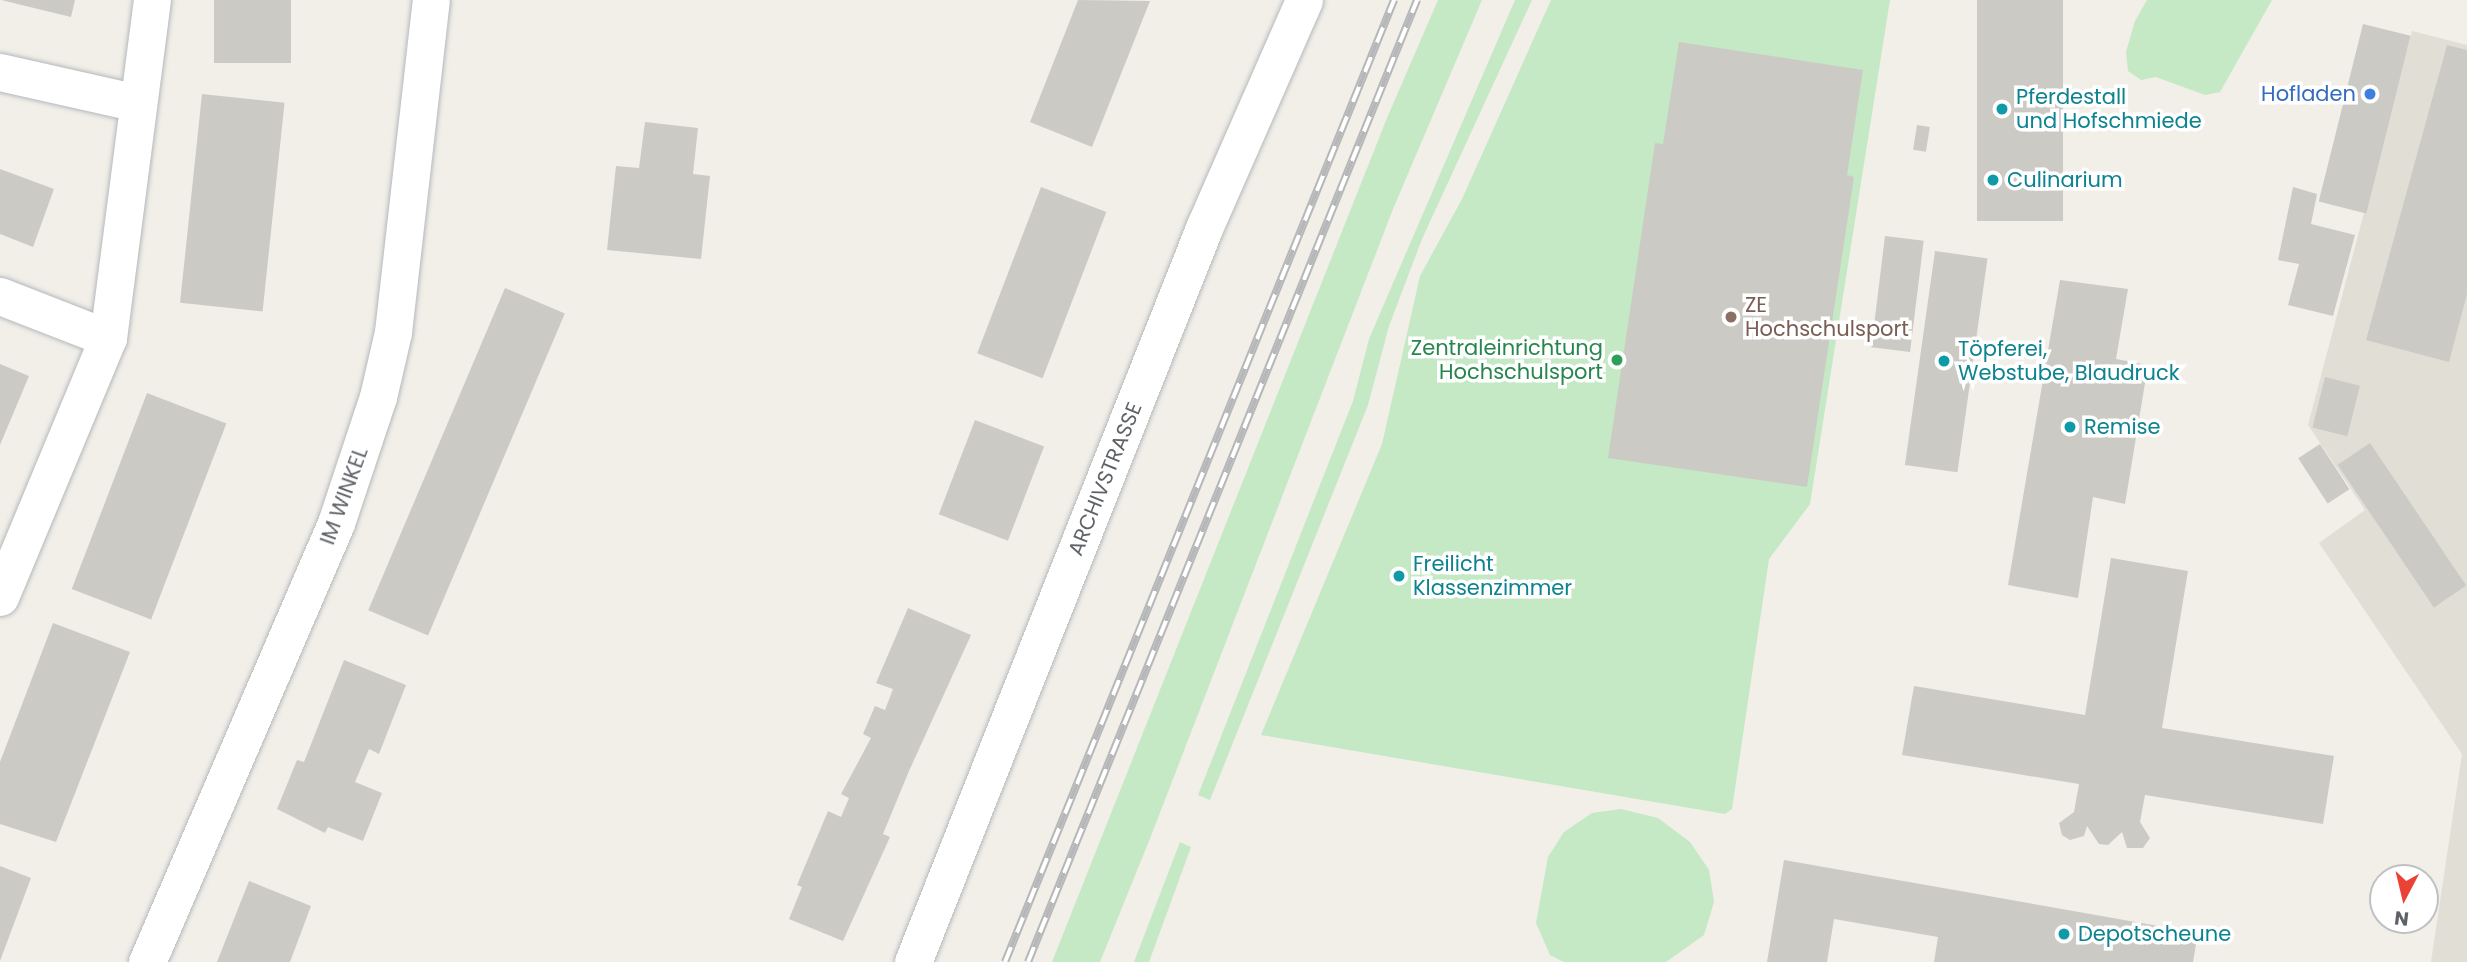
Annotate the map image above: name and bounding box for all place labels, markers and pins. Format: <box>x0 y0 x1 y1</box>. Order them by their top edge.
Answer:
place label: Hofladen <box>2261 81 2356 107</box>
place label: Pferdestall und Hofschmiede <box>2016 84 2202 134</box>
marker: Hofladen <box>2362 86 2378 102</box>
marker: Pferdestall und Hofschmiede <box>1994 101 2010 117</box>
place label: Culinarium <box>2007 167 2123 193</box>
marker: Culinarium <box>1985 172 2001 188</box>
place label: ZE Hochschulsport <box>1745 292 1909 342</box>
marker: ZE Hochschulsport <box>1723 309 1739 325</box>
place label: Zentraleinrichtung Hochschulsport <box>1411 335 1603 385</box>
place label: Töpferei, Webstube, Blaudruck <box>1958 336 2179 386</box>
marker: Zentraleinrichtung Hochschulsport <box>1609 352 1625 368</box>
marker: Töpferei, Webstube, Blaudruck <box>1936 353 1952 369</box>
place label: Remise <box>2084 414 2161 440</box>
marker: Remise <box>2062 419 2078 435</box>
place label: Freilicht Klassenzimmer <box>1413 551 1572 601</box>
marker: Freilicht Klassenzimmer <box>1391 568 1407 584</box>
place label: Depotscheune <box>2078 921 2231 947</box>
marker: Depotscheune <box>2056 926 2072 942</box>

